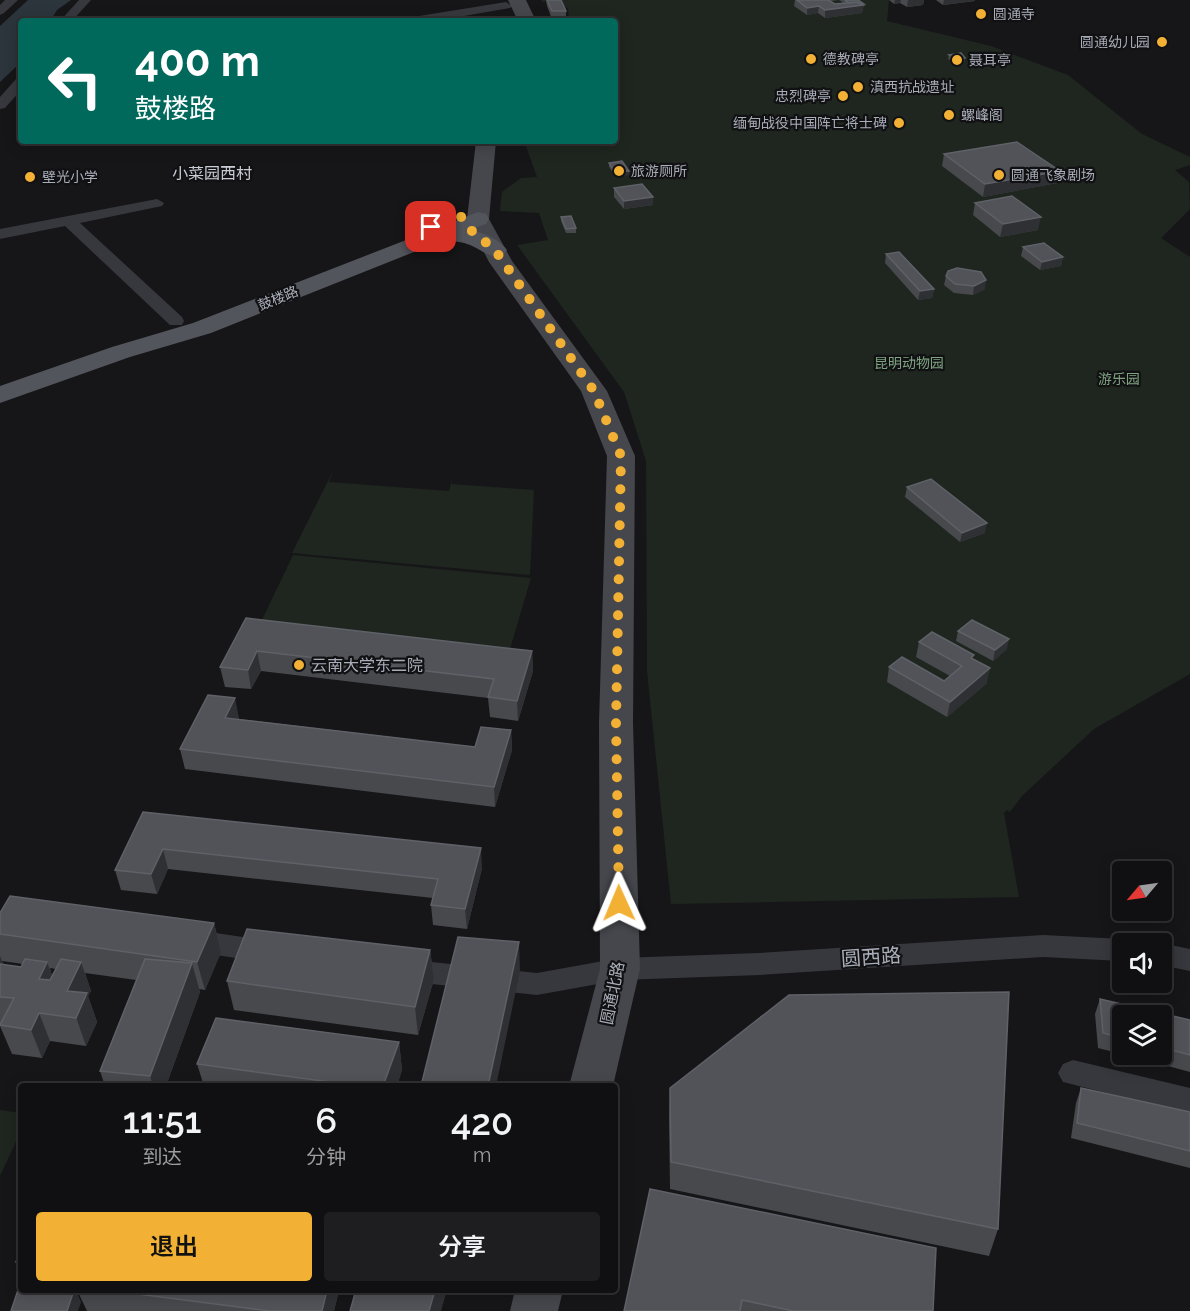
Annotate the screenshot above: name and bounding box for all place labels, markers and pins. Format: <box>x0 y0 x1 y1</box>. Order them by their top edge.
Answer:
place label: 圆通寺 <box>993 6 1035 22</box>
marker: 圆通寺 <box>974 7 988 21</box>
place label: 圆通幼儿园 <box>1080 34 1150 50</box>
marker: 圆通幼儿园 <box>1155 35 1169 49</box>
place label: 德教碑亭 <box>823 51 879 67</box>
marker: 德教碑亭 <box>804 52 818 66</box>
place label: 聂耳亭 <box>969 52 1011 68</box>
marker: 聂耳亭 <box>950 53 964 67</box>
place label: 滇西抗战遗址 <box>870 79 954 95</box>
marker: 滇西抗战遗址 <box>851 80 865 94</box>
place label: 忠烈碑亭 <box>775 88 831 104</box>
marker: 忠烈碑亭 <box>836 89 850 103</box>
place label: 螺峰阁 <box>961 107 1003 123</box>
marker: 螺峰阁 <box>942 108 956 122</box>
place label: 缅甸战役中国阵亡将士碑 <box>733 115 887 131</box>
marker: 缅甸战役中国阵亡将士碑 <box>892 116 906 130</box>
place label: 旅游厕所 <box>631 163 687 179</box>
marker: 旅游厕所 <box>612 164 626 178</box>
place label: 圆通飞象剧场 <box>1011 167 1095 183</box>
marker: 圆通飞象剧场 <box>992 168 1006 182</box>
place label: 壁光小学 <box>42 169 98 185</box>
marker: 壁光小学 <box>23 170 37 184</box>
pin <box>405 201 456 252</box>
place label: 云南大学东二院 <box>311 656 423 675</box>
marker: 云南大学东二院 <box>292 658 306 672</box>

